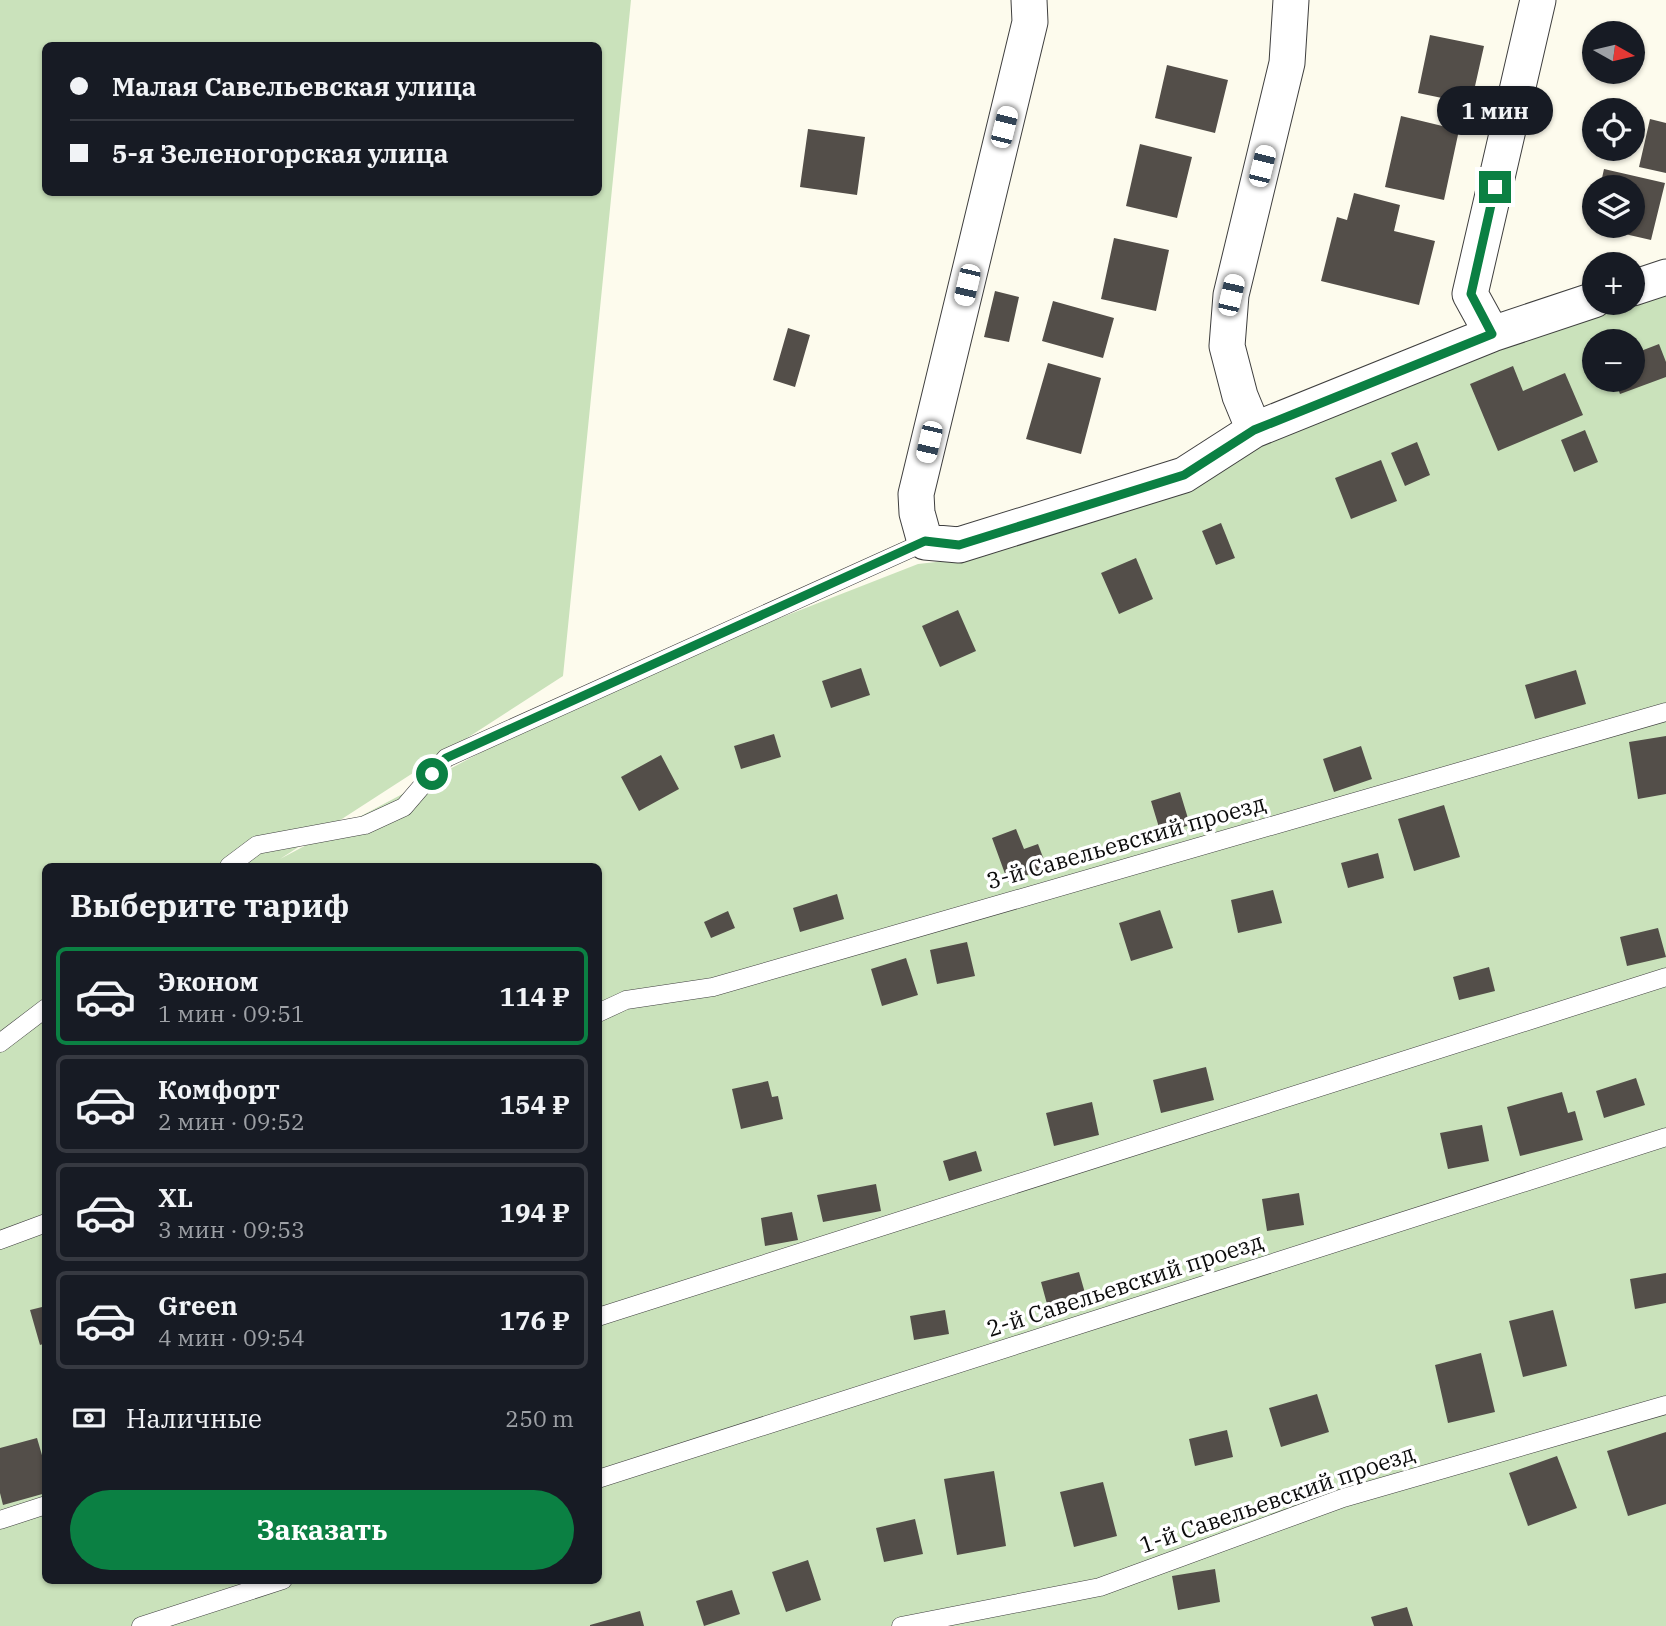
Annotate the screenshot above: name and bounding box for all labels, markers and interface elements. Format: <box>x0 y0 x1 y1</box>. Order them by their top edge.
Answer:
north arrow <box>1582 21 1645 84</box>
map controls <box>1582 21 1645 392</box>
text: Малая Савельевская улица <box>112 69 477 103</box>
callout: 1 мин <box>1437 86 1553 134</box>
text: 1 мин <box>1461 95 1529 125</box>
button: locate <box>1582 98 1645 161</box>
car <box>989 104 1020 150</box>
text: 5-я Зеленогорская улица <box>112 136 449 170</box>
car <box>1247 143 1278 189</box>
route end <box>1479 171 1511 203</box>
button: layers <box>1582 175 1645 238</box>
button: + <box>1582 252 1645 315</box>
car <box>953 262 982 308</box>
car <box>1217 272 1246 318</box>
button: − <box>1582 329 1645 392</box>
car <box>915 419 944 465</box>
route start <box>416 758 448 790</box>
street label: 3-й Савельевский проезд <box>983 787 1269 895</box>
text: Выберите тариф <box>70 884 350 926</box>
text: Эконом <box>158 964 259 998</box>
icon: car <box>74 965 137 1028</box>
text: 114 ₽ <box>499 979 570 1013</box>
text: 1 мин · 09:51 <box>158 998 305 1028</box>
text: Комфорт <box>158 1072 280 1106</box>
icon: car <box>74 1073 137 1136</box>
text: 154 ₽ <box>499 1087 570 1121</box>
text: 2 мин · 09:52 <box>158 1106 305 1136</box>
text: XL <box>158 1180 193 1214</box>
icon: car <box>74 1181 137 1244</box>
text: 194 ₽ <box>499 1195 570 1229</box>
text: 3 мин · 09:53 <box>158 1214 305 1244</box>
street label: 2-й Савельевский проезд <box>983 1225 1267 1343</box>
text: Green <box>158 1288 238 1322</box>
icon: car <box>74 1289 137 1352</box>
text: 176 ₽ <box>499 1303 570 1337</box>
text: 4 мин · 09:54 <box>158 1322 305 1352</box>
icon: cash <box>70 1399 108 1437</box>
text: Наличные <box>126 1401 262 1435</box>
text: 250 m <box>505 1403 574 1433</box>
street label: 1-й Савельевский проезд <box>1135 1437 1418 1559</box>
button: Заказать <box>70 1490 574 1570</box>

